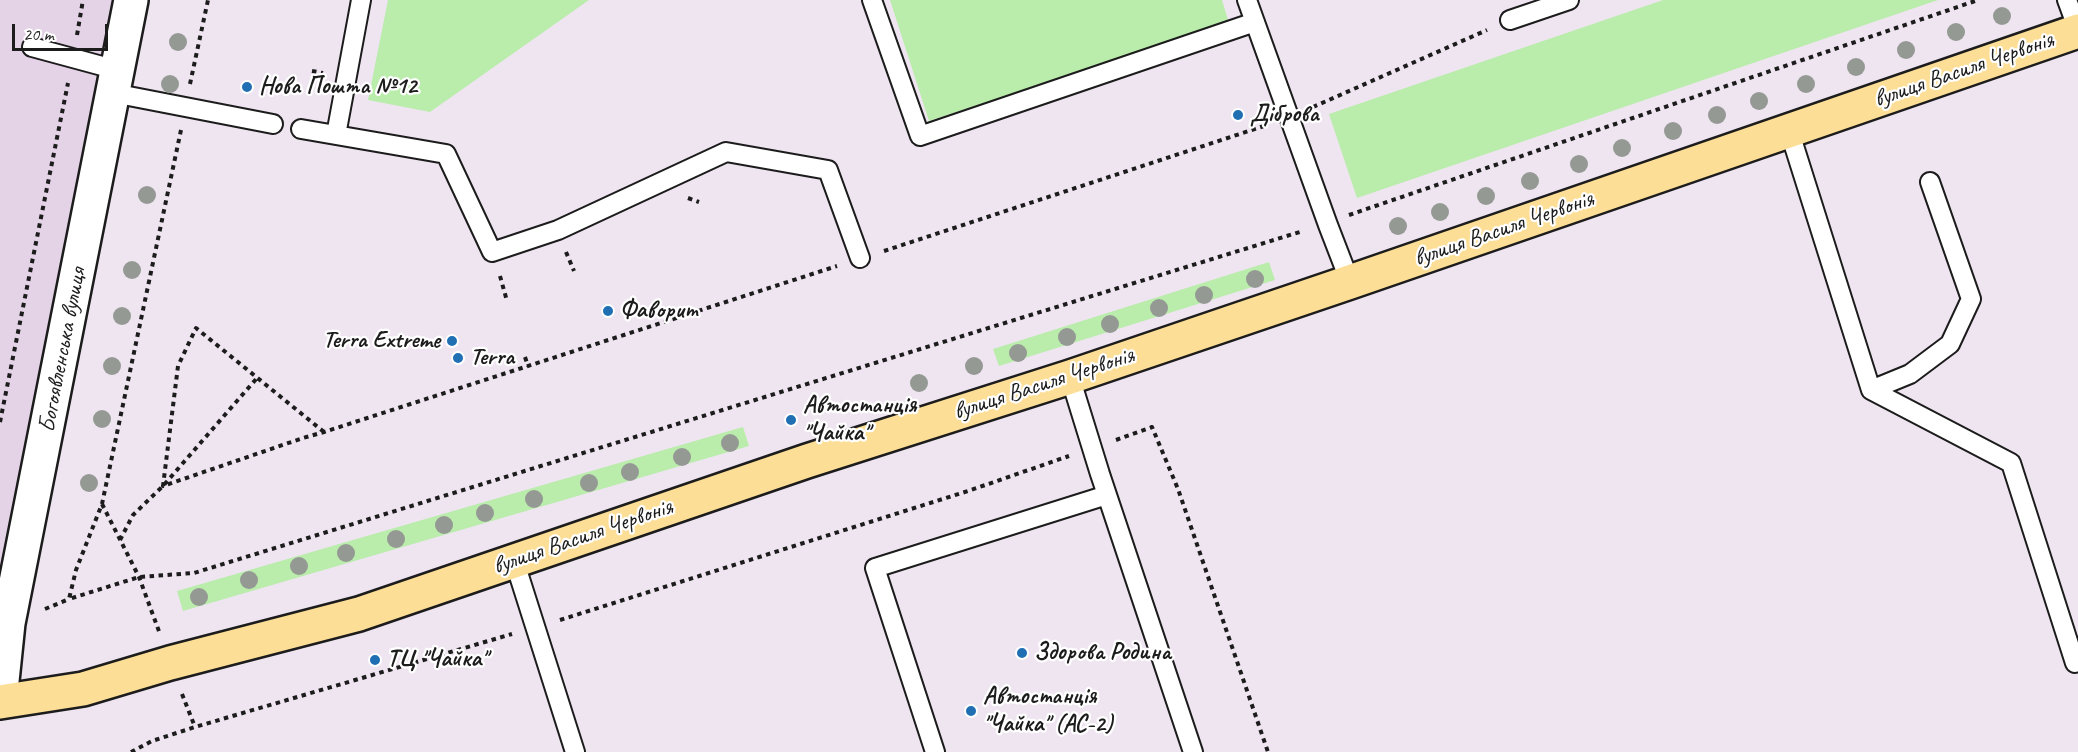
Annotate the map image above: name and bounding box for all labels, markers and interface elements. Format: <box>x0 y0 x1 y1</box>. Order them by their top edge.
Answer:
scale bar <box>15 12 111 50</box>
text: 20 m <box>23 23 54 45</box>
street label: вулиця Василя Червонія <box>1870 26 2058 114</box>
place label: Нова Пошта №12 <box>259 73 417 101</box>
marker: Нова Пошта №12 <box>240 80 254 94</box>
place label: Діброва <box>1250 101 1319 129</box>
marker: Діброва <box>1231 108 1245 122</box>
street label: вулиця Василя Червонія <box>1410 185 1598 273</box>
street label: Богоявленська вулиця <box>33 265 93 435</box>
place label: Фаворит <box>620 297 698 325</box>
marker: Фаворит <box>601 304 615 318</box>
place label: Terra Extreme <box>323 327 440 355</box>
marker: Terra Extreme <box>445 334 459 348</box>
street label: вулиця Василя Червонія <box>950 341 1138 427</box>
place label: Terra <box>470 344 514 372</box>
marker: Terra <box>451 351 465 365</box>
place label: Автостанція "Чайка" <box>803 392 916 448</box>
marker: Автостанція "Чайка" <box>784 413 798 427</box>
street label: вулиця Василя Червонія <box>489 493 677 581</box>
place label: Здорова Родина <box>1034 639 1171 667</box>
place label: ТЦ "Чайка" <box>387 646 487 674</box>
marker: Здорова Родина <box>1015 646 1029 660</box>
marker: ТЦ "Чайка" <box>368 653 382 667</box>
place label: Автостанція "Чайка" (АС-2) <box>983 683 1113 739</box>
marker: Автостанція "Чайка" (АС-2) <box>964 704 978 718</box>

